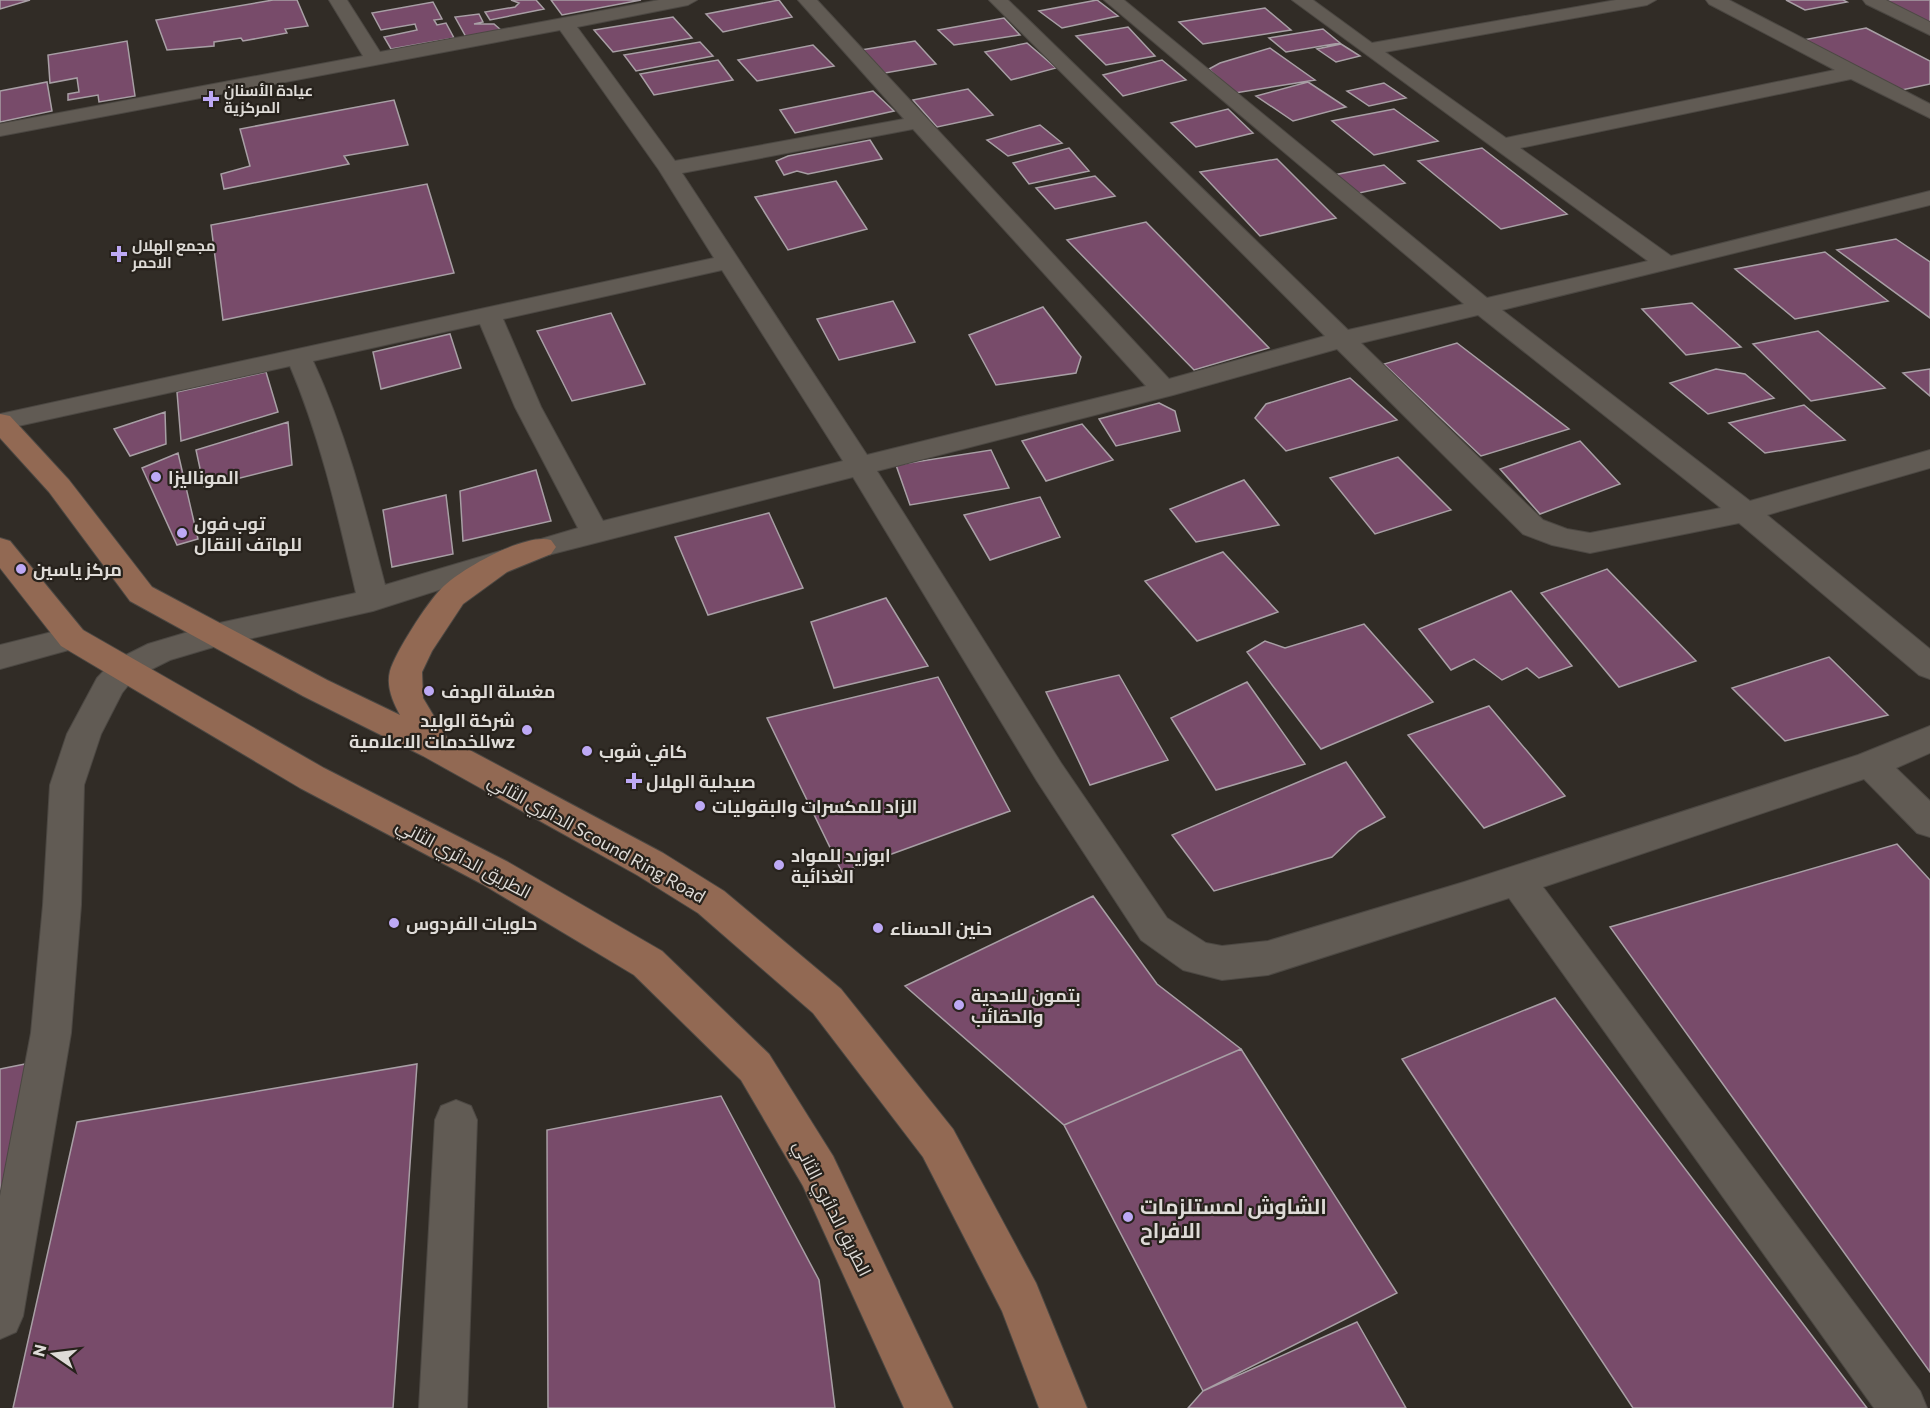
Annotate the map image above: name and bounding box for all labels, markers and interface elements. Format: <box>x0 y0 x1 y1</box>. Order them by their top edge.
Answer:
place label: عيادة الأسنان المركزية <box>224 81 313 117</box>
marker: عيادة الأسنان المركزية <box>202 90 220 108</box>
place label: مجمع الهلال الاحمر <box>131 236 216 272</box>
marker: مجمع الهلال الاحمر <box>110 245 128 263</box>
place label: الموناليزا <box>168 466 239 489</box>
marker: الموناليزا <box>149 470 163 484</box>
place label: توب فون للهاتف النقال <box>194 512 302 556</box>
marker: توب فون للهاتف النقال <box>175 526 189 540</box>
place label: مركز ياسين <box>33 558 122 581</box>
marker: مركز ياسين <box>14 562 28 576</box>
place label: مغسلة الهدف <box>441 680 555 703</box>
marker: مغسلة الهدف <box>422 684 436 698</box>
place label: شركة الوليد للخدمات الاعلاميةwz <box>349 709 515 752</box>
marker: شركة الوليد للخدمات الاعلاميةwz <box>520 723 534 737</box>
place label: كافي شوب <box>599 740 687 767</box>
marker: كافي شوب <box>580 744 594 758</box>
street label: الدائري الثاني Scound Ring Road <box>482 769 710 911</box>
place label: صيدلية الهلال <box>646 770 756 793</box>
marker: صيدلية الهلال <box>627 774 641 788</box>
place label: الزاد للمكسرات والبقوليات <box>712 795 917 818</box>
marker: الزاد للمكسرات والبقوليات <box>693 799 707 813</box>
street label: الطريق الدائري الثاني <box>391 813 535 906</box>
place label: ابوزيد للمواد الغذائية <box>791 844 891 887</box>
marker: ابوزيد للمواد الغذائية <box>772 858 786 872</box>
place label: حلويات الفردوس <box>406 912 537 935</box>
marker: حلويات الفردوس <box>387 916 401 930</box>
place label: حنين الحسناء <box>890 917 992 940</box>
marker: حنين الحسناء <box>871 921 885 935</box>
place label: بتمون للاحدية والحقائب <box>971 984 1081 1028</box>
marker: بتمون للاحدية والحقائب <box>952 998 966 1012</box>
street label: الطريق الدائري الثاني <box>786 1136 877 1281</box>
place label: الشاوش لمستلزمات الافراح <box>1140 1193 1327 1245</box>
marker: الشاوش لمستلزمات الافراح <box>1121 1210 1135 1224</box>
north arrow <box>24 1324 84 1384</box>
text: N <box>28 1342 50 1358</box>

